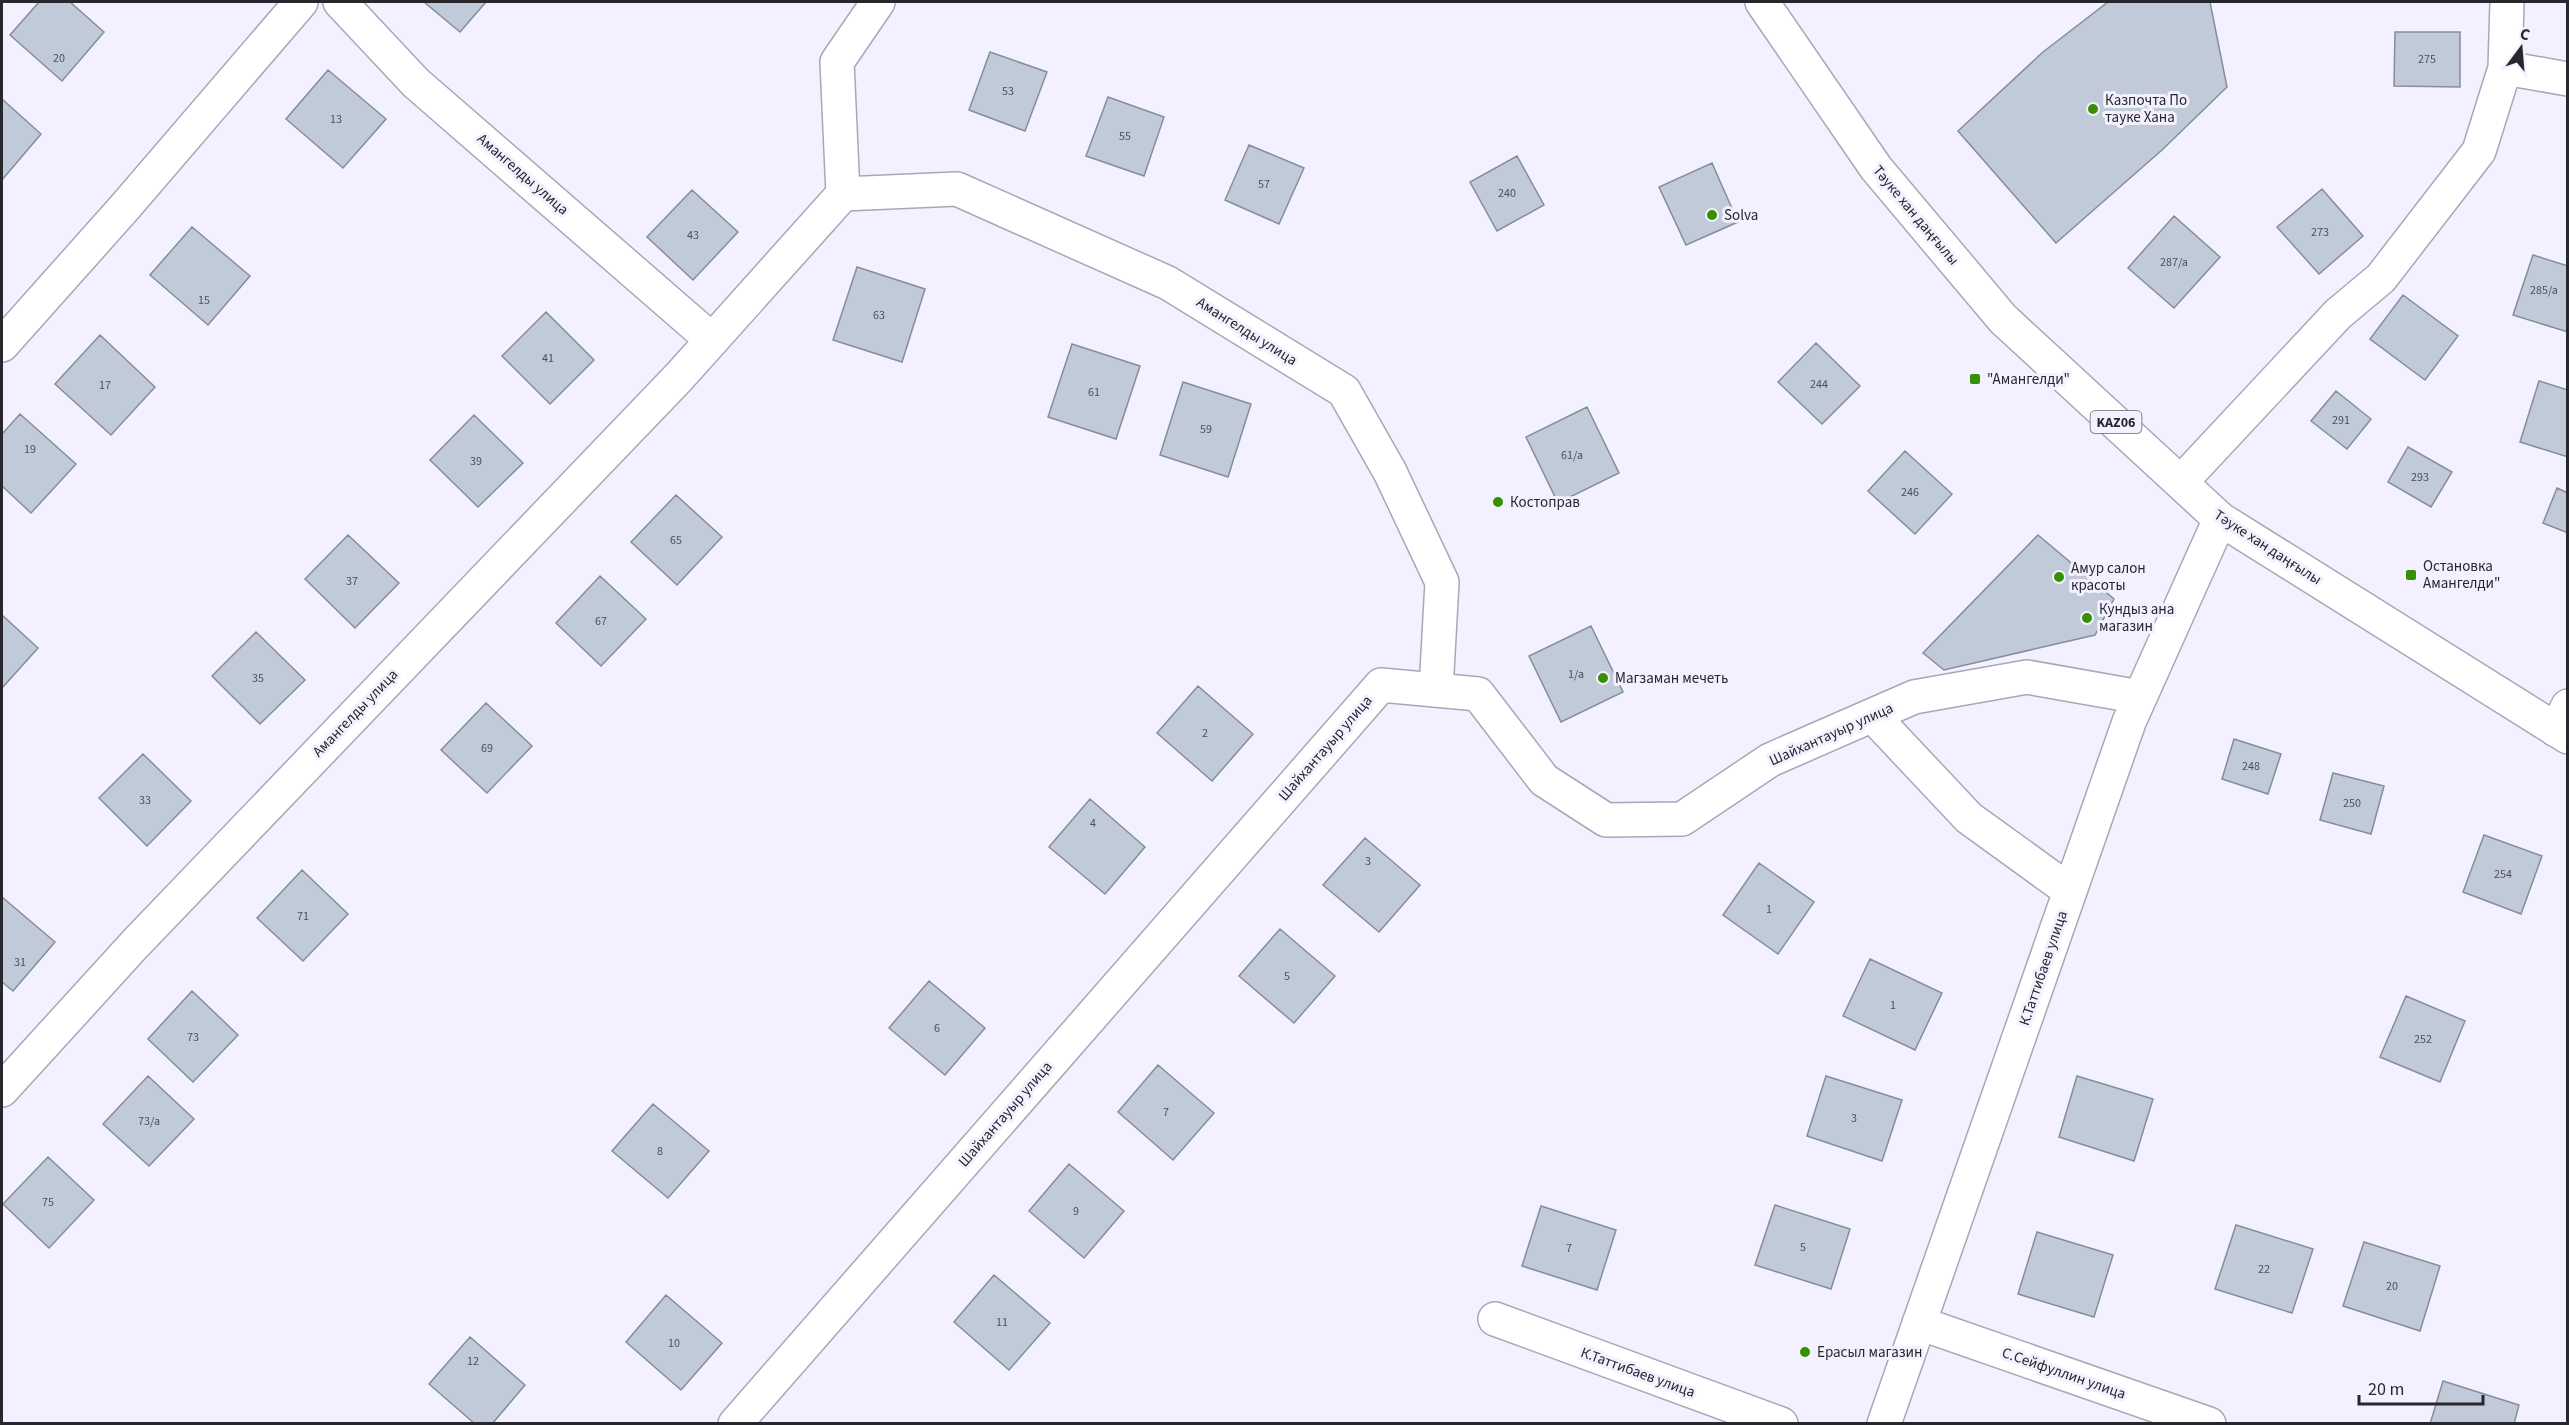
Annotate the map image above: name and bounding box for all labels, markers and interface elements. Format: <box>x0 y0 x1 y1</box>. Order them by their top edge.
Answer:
north arrow <box>2491 18 2551 78</box>
text: С <box>2517 23 2532 46</box>
house number: 20 <box>53 50 65 67</box>
house number: 275 <box>2418 51 2436 68</box>
house number: 53 <box>1002 83 1014 100</box>
place label: Казпочта По тауке Хана <box>2105 90 2187 128</box>
marker: Казпочта По тауке Хана <box>2086 102 2100 116</box>
house number: 13 <box>330 111 342 128</box>
house number: 55 <box>1119 128 1131 145</box>
street label: Амангелды улица <box>472 129 573 220</box>
street label: Тәуке хан даңғылы <box>1868 161 1964 270</box>
house number: 57 <box>1258 176 1270 193</box>
house number: 240 <box>1498 185 1516 202</box>
place label: Solva <box>1724 205 1758 226</box>
marker: Solva <box>1705 208 1719 222</box>
house number: 273 <box>2311 224 2329 241</box>
house number: 43 <box>687 227 699 244</box>
house number: 287/а <box>2160 254 2188 271</box>
house number: 285/а <box>2530 282 2558 299</box>
house number: 15 <box>198 292 210 309</box>
street label: Амангелды улица <box>1192 292 1301 371</box>
house number: 63 <box>873 307 885 324</box>
house number: 41 <box>542 350 554 367</box>
place label: "Амангелди" <box>1987 369 2070 390</box>
marker: "Амангелди" <box>1968 372 1982 386</box>
house number: 244 <box>1810 376 1828 393</box>
house number: 17 <box>99 377 111 394</box>
house number: 61 <box>1088 384 1100 401</box>
road number: KАZ06 <box>2090 411 2142 433</box>
house number: 291 <box>2332 412 2350 429</box>
house number: 59 <box>1200 421 1212 438</box>
house number: 19 <box>24 441 36 458</box>
house number: 61/а <box>1561 447 1583 464</box>
house number: 39 <box>470 453 482 470</box>
house number: 293 <box>2411 469 2429 486</box>
house number: 246 <box>1901 484 1919 501</box>
place label: Костоправ <box>1510 492 1580 513</box>
marker: Костоправ <box>1491 495 1505 509</box>
street label: Тәуке хан даңғылы <box>2210 505 2326 590</box>
house number: 65 <box>670 532 682 549</box>
place label: Остановка Амангелди" <box>2423 556 2500 594</box>
place label: Амур салон красоты <box>2071 558 2146 596</box>
marker: Остановка Амангелди" <box>2404 568 2418 582</box>
marker: Амур салон красоты <box>2052 570 2066 584</box>
house number: 37 <box>346 573 358 590</box>
place label: Кундыз ана магазин <box>2099 599 2174 637</box>
marker: Кундыз ана магазин <box>2080 611 2094 625</box>
house number: 67 <box>595 613 607 630</box>
street label: Амангелды улица <box>308 665 403 762</box>
house number: 1/а <box>1568 666 1584 683</box>
place label: Магзаман мечеть <box>1615 668 1728 689</box>
house number: 35 <box>252 670 264 687</box>
marker: Магзаман мечеть <box>1596 671 1610 685</box>
street label: Шайхантауыр улица <box>1274 691 1377 806</box>
street label: Шайхантауыр улица <box>1766 698 1897 771</box>
house number: 2 <box>1202 725 1208 742</box>
house number: 69 <box>481 740 493 757</box>
house number: 248 <box>2242 758 2260 775</box>
house number: 33 <box>139 792 151 809</box>
house number: 250 <box>2343 795 2361 812</box>
house number: 4 <box>1090 815 1096 832</box>
house number: 3 <box>1365 853 1371 870</box>
house number: 254 <box>2494 866 2512 883</box>
house number: 1 <box>1766 901 1772 918</box>
house number: 71 <box>297 908 309 925</box>
street label: К.Таттибаев улица <box>2014 908 2073 1028</box>
house number: 31 <box>14 954 26 971</box>
house number: 5 <box>1284 968 1290 985</box>
house number: 1 <box>1890 997 1896 1014</box>
house number: 6 <box>934 1020 940 1037</box>
house number: 73 <box>187 1029 199 1046</box>
house number: 252 <box>2414 1031 2432 1048</box>
street label: Шайхантауыр улица <box>954 1057 1057 1172</box>
house number: 7 <box>1163 1104 1169 1121</box>
house number: 3 <box>1851 1110 1857 1127</box>
house number: 73/а <box>138 1113 160 1130</box>
house number: 8 <box>657 1143 663 1160</box>
house number: 75 <box>42 1194 54 1211</box>
house number: 9 <box>1073 1203 1079 1220</box>
house number: 5 <box>1800 1239 1806 1256</box>
house number: 7 <box>1566 1240 1572 1257</box>
house number: 22 <box>2258 1261 2270 1278</box>
house number: 20 <box>2386 1278 2398 1295</box>
house number: 11 <box>996 1314 1008 1331</box>
house number: 10 <box>668 1335 680 1352</box>
street label: К.Таттибаев улица <box>1578 1342 1698 1403</box>
place label: Ерасыл магазин <box>1817 1342 1923 1363</box>
street label: С.Сейфуллин улица <box>1999 1342 2129 1405</box>
marker: Ерасыл магазин <box>1798 1345 1812 1359</box>
house number: 12 <box>467 1353 479 1370</box>
scale bar <box>2359 1368 2484 1406</box>
text: 20 m <box>2368 1377 2404 1402</box>

